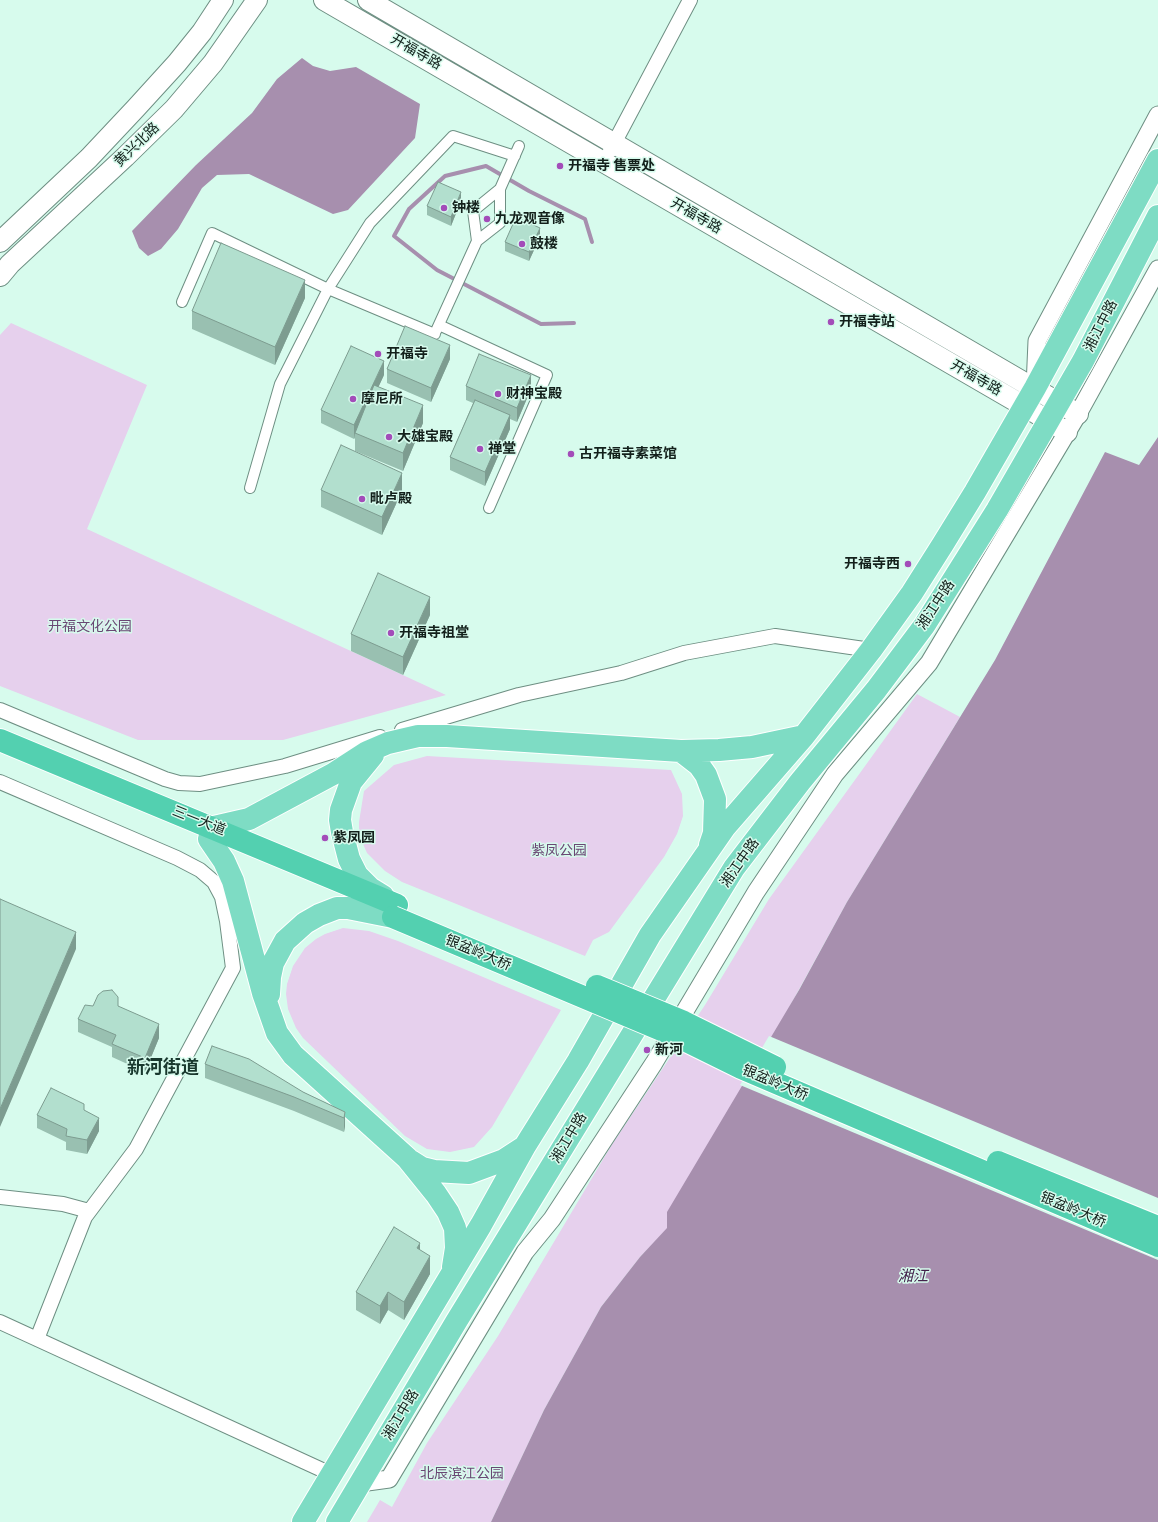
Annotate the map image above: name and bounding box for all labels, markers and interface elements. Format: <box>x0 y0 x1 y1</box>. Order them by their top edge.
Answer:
street label: 开福寺路 <box>388 31 444 73</box>
street label: 黄兴北路 <box>111 120 163 170</box>
place label: 开福寺 售票处 <box>568 158 655 174</box>
marker: 开福寺 售票处 <box>555 161 565 171</box>
street label: 开福寺路 <box>668 195 724 237</box>
place label: 钟楼 <box>452 200 480 216</box>
marker: 钟楼 <box>439 203 449 213</box>
place label: 九龙观音像 <box>495 211 565 227</box>
marker: 九龙观音像 <box>482 214 492 224</box>
place label: 鼓楼 <box>530 236 558 252</box>
marker: 鼓楼 <box>517 239 527 249</box>
street label: 湘江中路 <box>1081 297 1121 355</box>
place label: 开福寺站 <box>839 314 895 330</box>
marker: 开福寺站 <box>826 317 836 327</box>
place label: 开福寺 <box>386 346 428 362</box>
marker: 开福寺 <box>373 349 383 359</box>
street label: 开福寺路 <box>948 357 1004 399</box>
place label: 财神宝殿 <box>506 386 562 402</box>
marker: 财神宝殿 <box>493 389 503 399</box>
place label: 摩尼所 <box>361 391 403 407</box>
marker: 摩尼所 <box>348 394 358 404</box>
place label: 大雄宝殿 <box>397 429 453 445</box>
marker: 大雄宝殿 <box>384 432 394 442</box>
place label: 禅堂 <box>488 441 516 457</box>
marker: 禅堂 <box>475 444 485 454</box>
place label: 古开福寺素菜馆 <box>579 446 677 462</box>
marker: 古开福寺素菜馆 <box>566 449 576 459</box>
place label: 毗卢殿 <box>370 491 412 507</box>
marker: 毗卢殿 <box>357 494 367 504</box>
place label: 开福寺西 <box>844 556 900 572</box>
marker: 开福寺西 <box>903 559 913 569</box>
street label: 湘江中路 <box>914 577 958 633</box>
park label: 开福文化公园 <box>48 619 132 635</box>
place label: 开福寺祖堂 <box>399 625 469 641</box>
marker: 开福寺祖堂 <box>386 628 396 638</box>
street label: 三一大道 <box>170 803 228 839</box>
place label: 紫凤园 <box>333 830 375 846</box>
marker: 紫凤园 <box>320 833 330 843</box>
street label: 湘江中路 <box>717 835 763 891</box>
park label: 紫凤公园 <box>531 843 587 859</box>
street label: 银盆岭大桥 <box>443 932 513 974</box>
place label: 新河 <box>655 1042 683 1058</box>
marker: 新河 <box>642 1045 652 1055</box>
district label: 新河街道 <box>127 1057 199 1079</box>
street label: 银盆岭大桥 <box>740 1062 810 1104</box>
street label: 湘江中路 <box>547 1110 591 1166</box>
street label: 银盆岭大桥 <box>1038 1189 1108 1231</box>
water label: 湘江 <box>898 1268 928 1286</box>
street label: 湘江中路 <box>379 1387 423 1443</box>
park label: 北辰滨江公园 <box>420 1466 504 1482</box>

